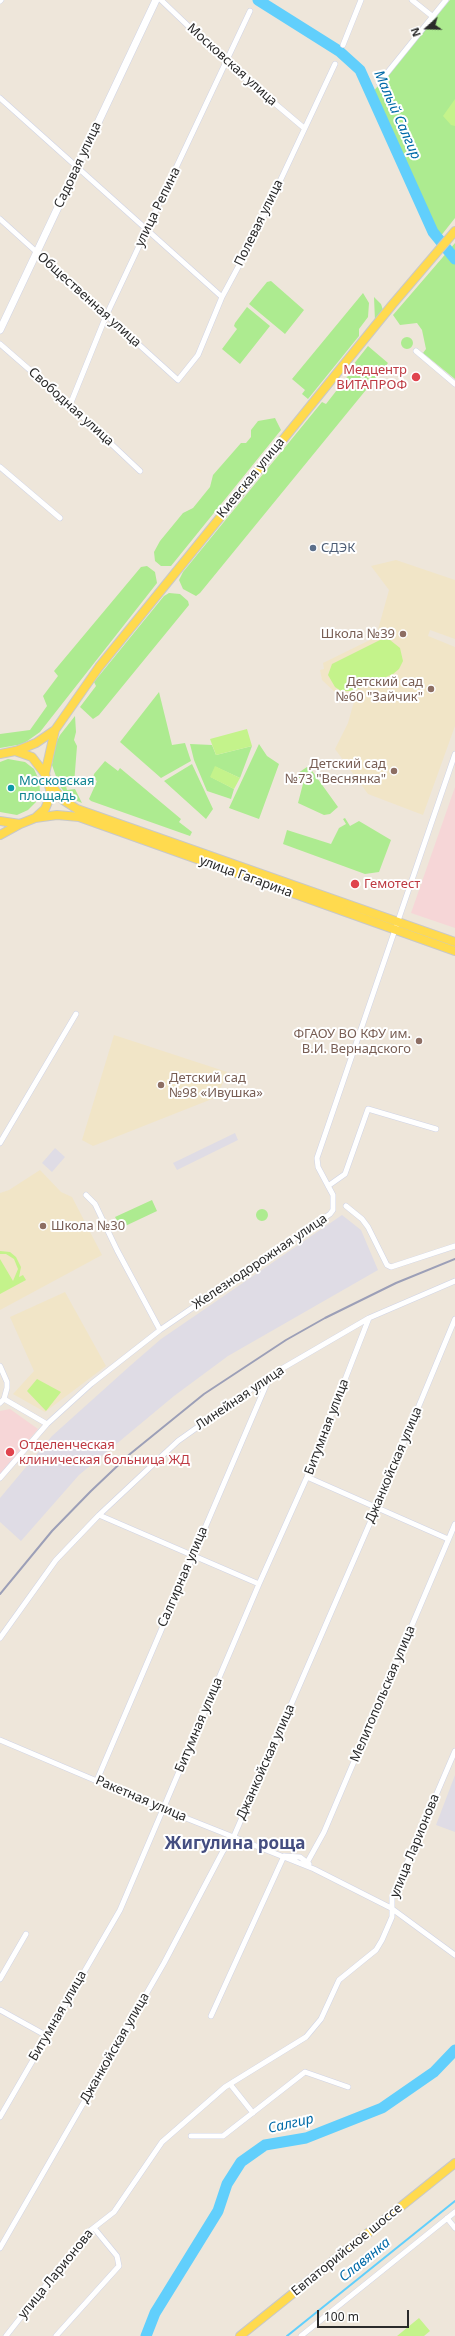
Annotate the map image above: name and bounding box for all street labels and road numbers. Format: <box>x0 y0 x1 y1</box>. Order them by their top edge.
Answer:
street label: Московская улица <box>184 21 280 109</box>
street label: Садовая улица <box>51 119 105 211</box>
street label: улица Репина <box>132 165 184 249</box>
street label: Полевая улица <box>231 177 287 269</box>
street label: Общественная улица <box>34 249 144 351</box>
street label: Свободная улица <box>25 365 117 449</box>
street label: Киевская улица <box>214 435 288 521</box>
street label: улица Гагарина <box>197 853 295 901</box>
street label: Железнодорожная улица <box>190 1211 330 1313</box>
street label: Линейная улица <box>193 1363 287 1433</box>
street label: Битумная улица <box>302 1377 352 1477</box>
street label: Джанкойская улица <box>362 1405 426 1525</box>
street label: Салгирная улица <box>155 1524 211 1630</box>
street label: Мелитопольская улица <box>347 1623 419 1765</box>
street label: Битумная улица <box>172 1675 226 1775</box>
street label: Джанкойская улица <box>234 1702 298 1822</box>
street label: Ракетная улица <box>93 1773 189 1825</box>
street label: улица Ларионова <box>387 1792 443 1900</box>
street label: Битумная улица <box>26 1968 90 2064</box>
street label: Джанкойская улица <box>77 1990 153 2106</box>
street label: Евпаторийское шоссе <box>289 2201 405 2299</box>
street label: улица Ларионова <box>15 2226 97 2322</box>

